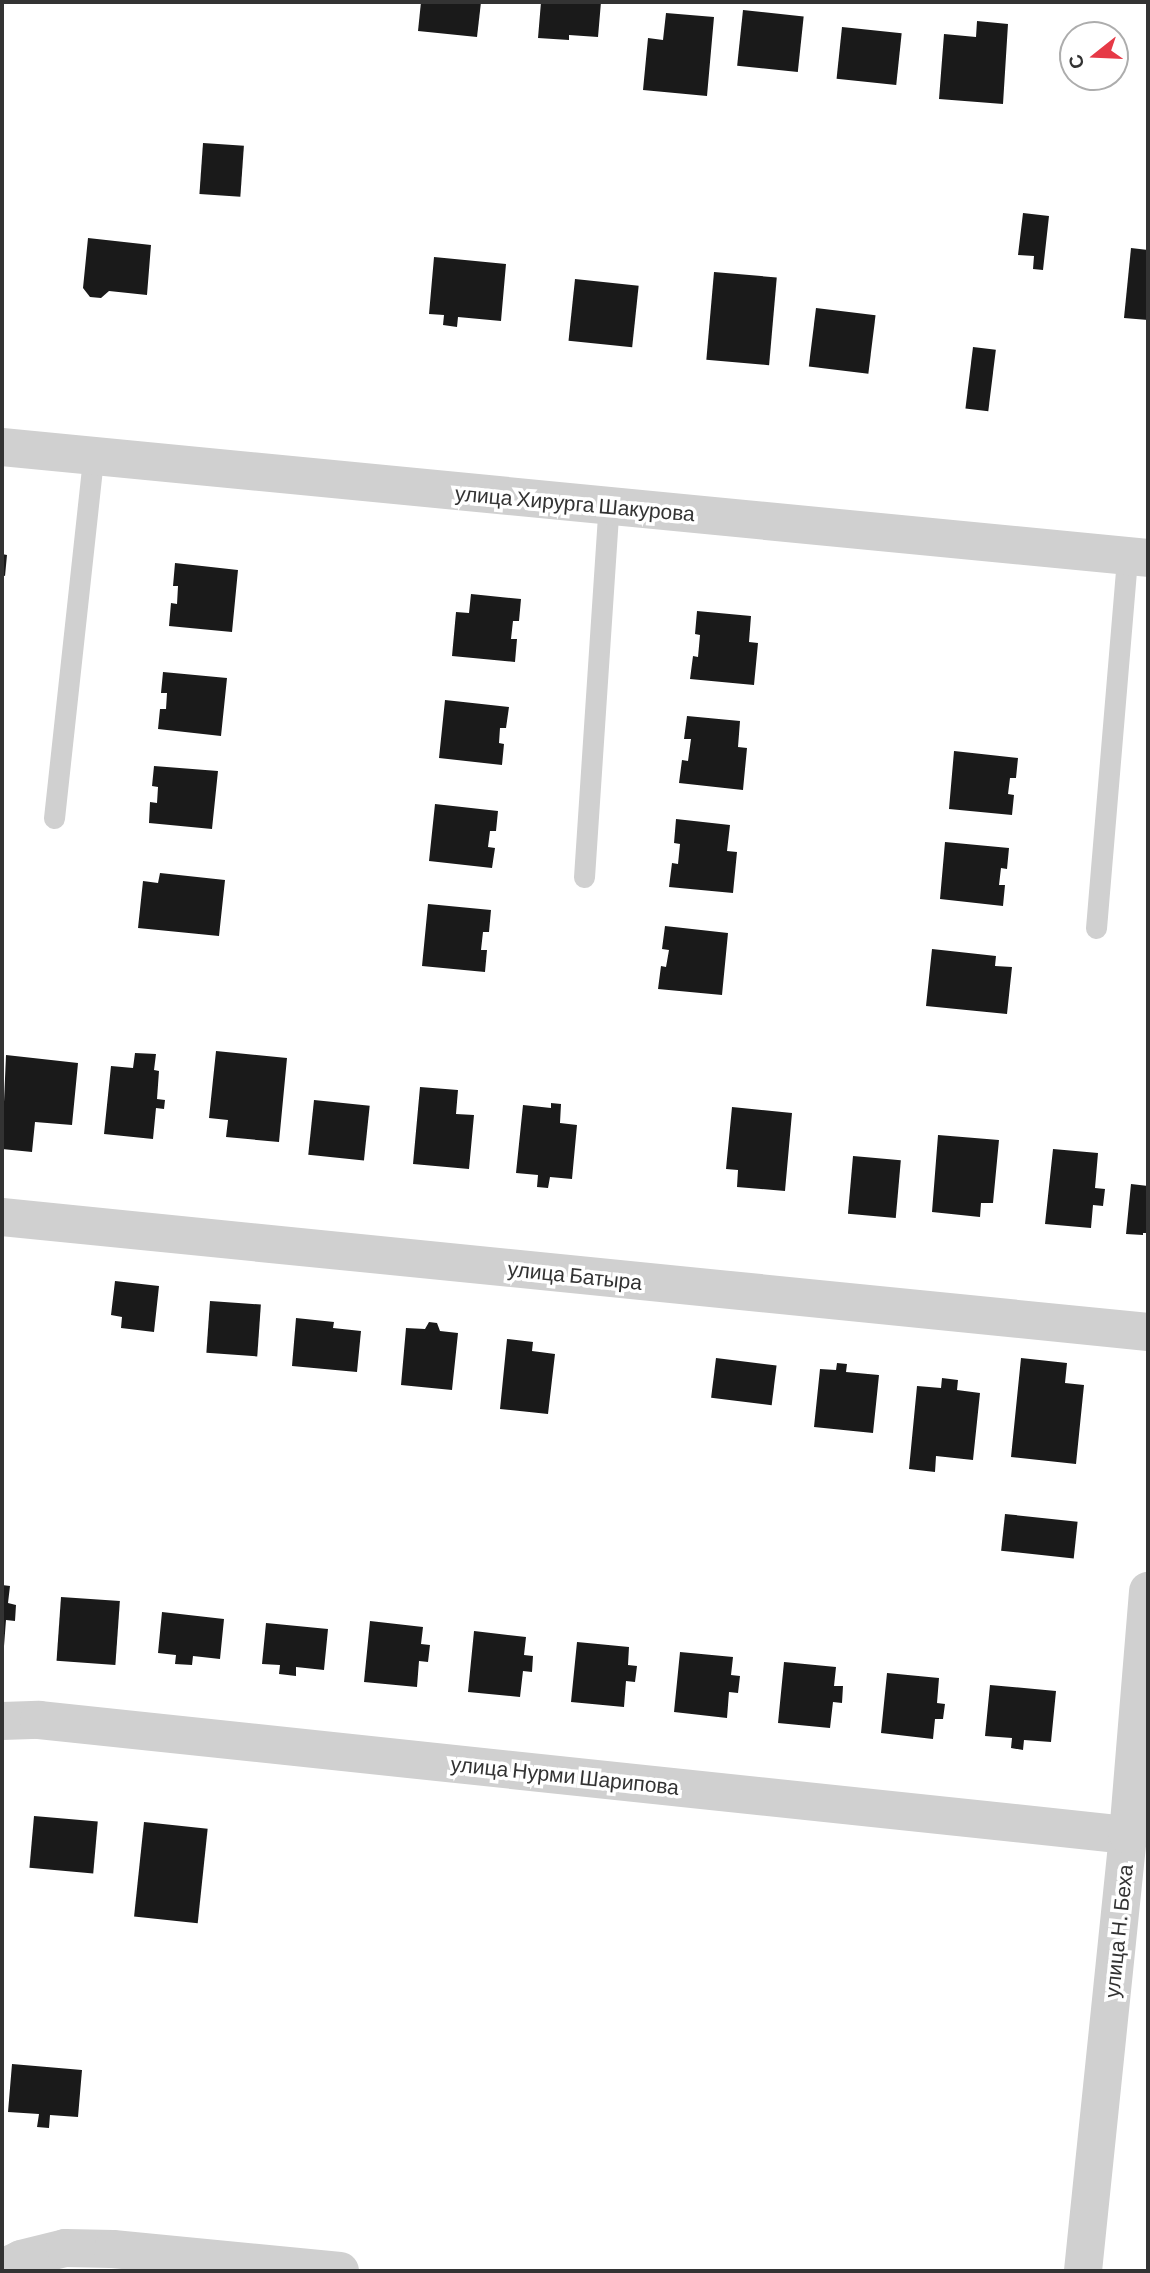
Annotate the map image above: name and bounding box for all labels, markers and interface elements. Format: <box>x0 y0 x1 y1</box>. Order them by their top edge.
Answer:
north arrow <box>1059 21 1129 91</box>
text: С <box>1062 52 1089 72</box>
street label: улица Хирурга Шакурова <box>454 480 696 526</box>
street label: улица Батыра <box>507 1255 643 1295</box>
street label: улица Нурми Шарипова <box>450 1750 680 1800</box>
street label: улица Н. Беха <box>1098 1863 1138 1999</box>

